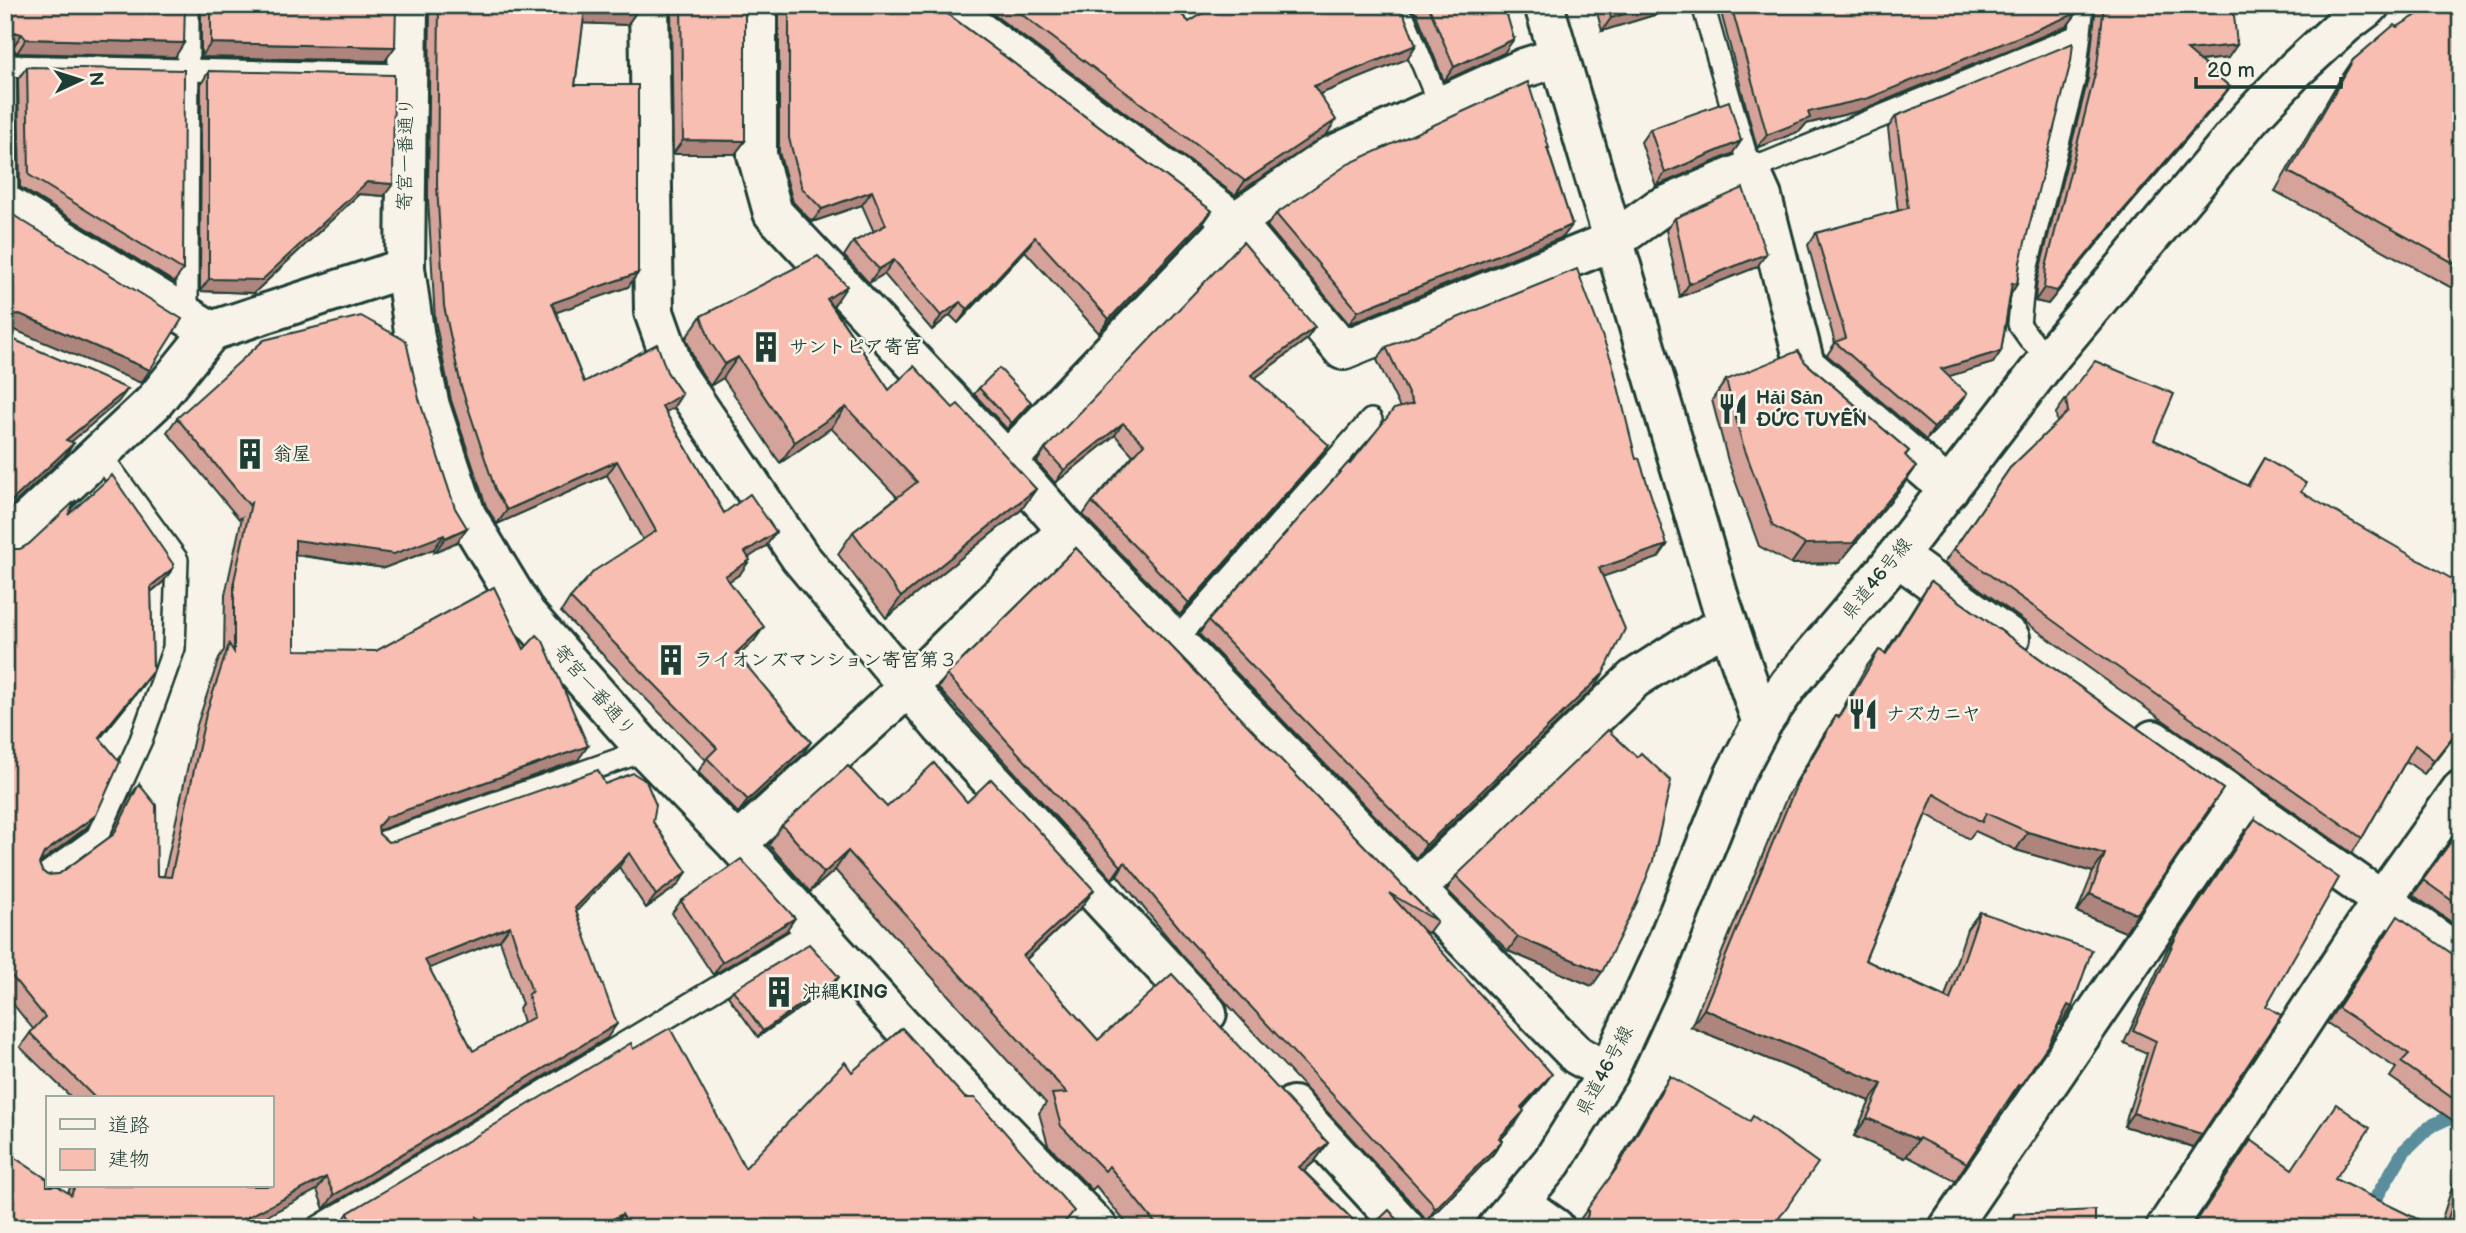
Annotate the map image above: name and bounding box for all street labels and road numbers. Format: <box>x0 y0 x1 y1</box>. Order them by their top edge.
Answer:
street label: 寄宮一番通り <box>394 97 418 211</box>
street label: 県道46号線 <box>1837 533 1917 625</box>
street label: 寄宮一番通り <box>548 640 640 742</box>
street label: 県道46号線 <box>1572 1022 1638 1120</box>

